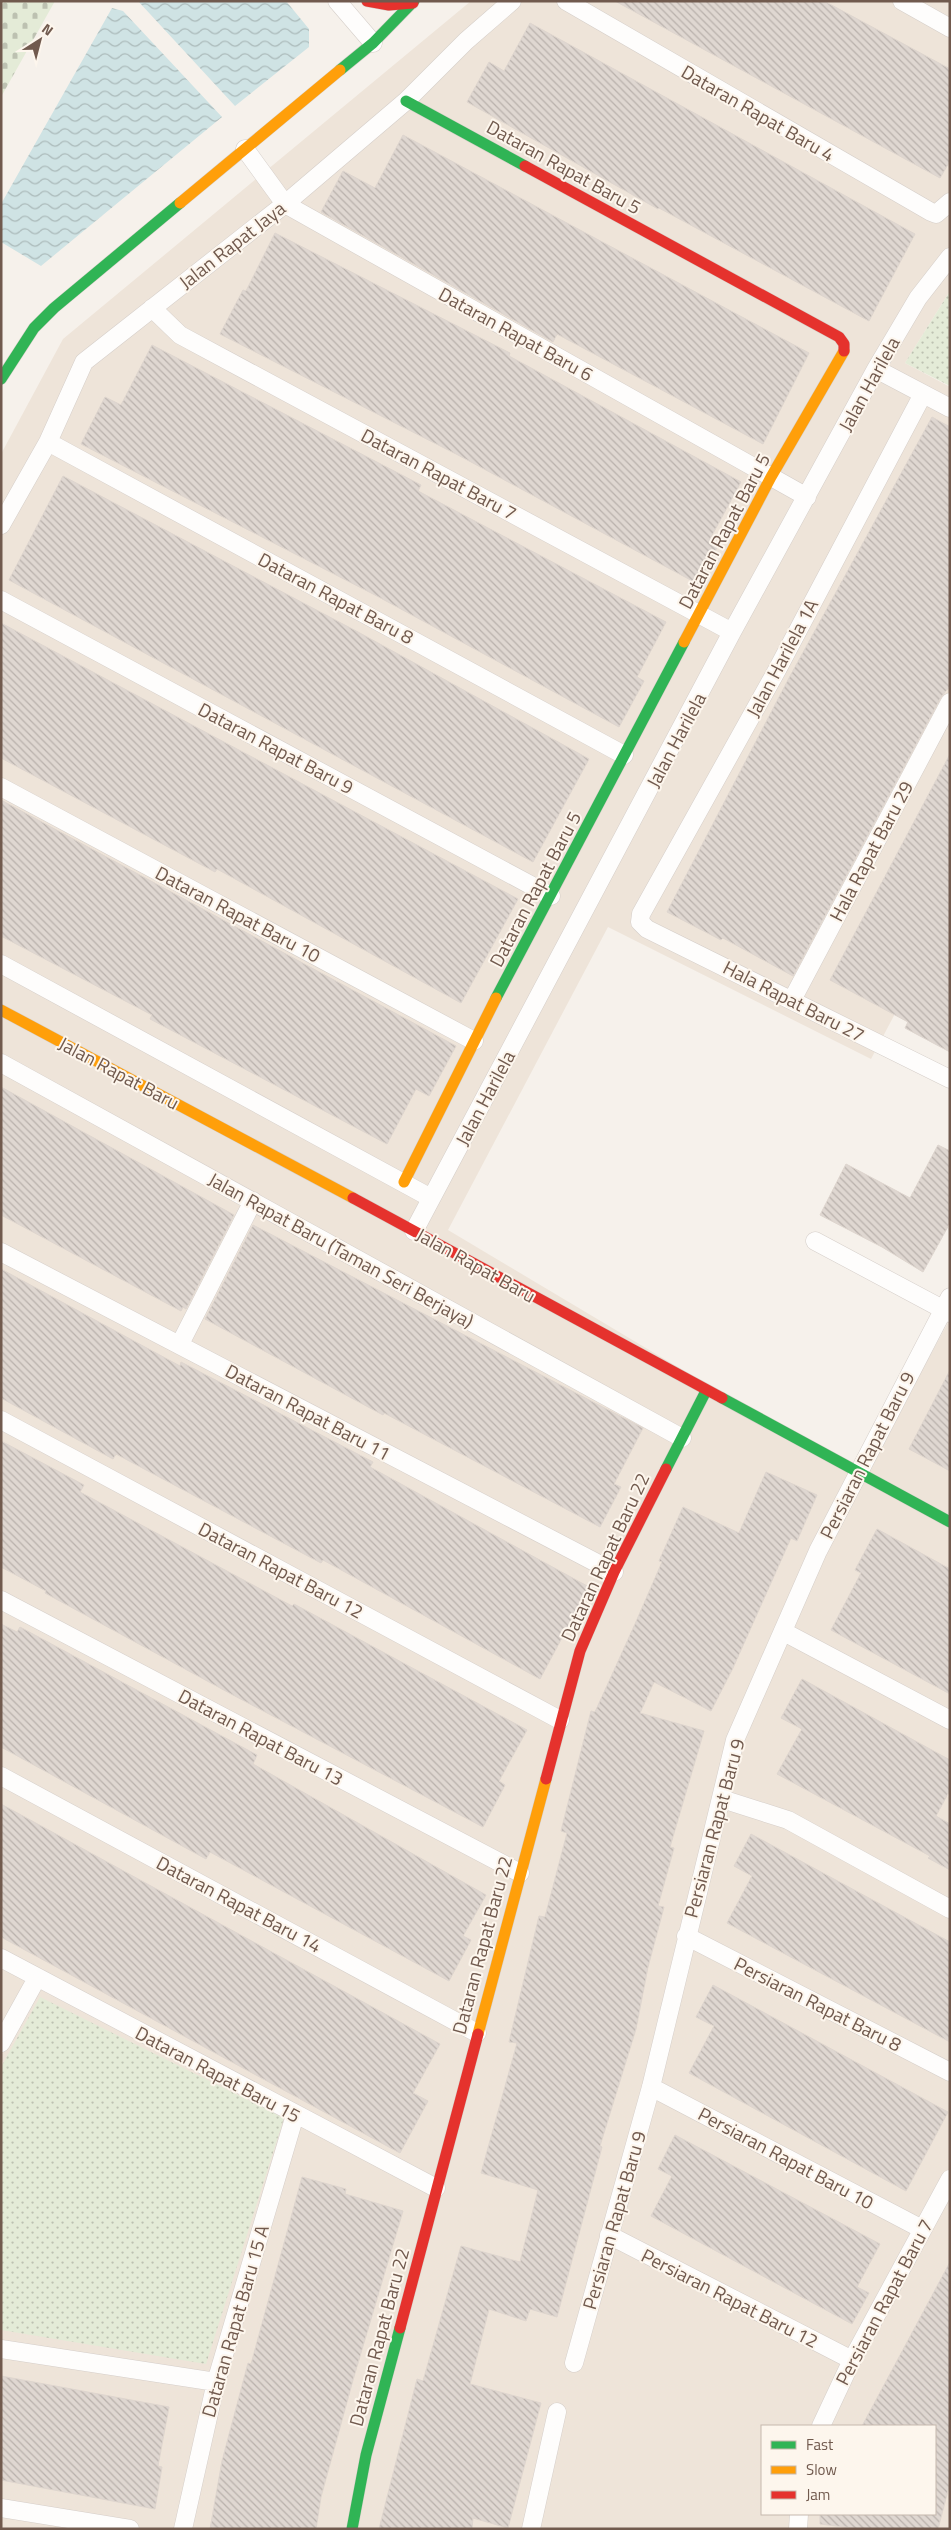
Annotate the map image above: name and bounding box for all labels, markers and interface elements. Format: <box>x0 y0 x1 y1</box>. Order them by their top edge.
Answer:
north arrow <box>15 15 65 65</box>
text: N <box>38 18 58 40</box>
street label: Dataran Rapat Baru 4 <box>676 57 840 168</box>
street label: Dataran Rapat Baru 5 <box>482 112 647 221</box>
street label: Jalan Rapat Jaya <box>172 193 292 296</box>
street label: Dataran Rapat Baru 6 <box>434 279 599 388</box>
street label: Jalan Harilela <box>831 331 907 436</box>
street label: Dataran Rapat Baru 7 <box>356 420 522 527</box>
street label: Dataran Rapat Baru 5 <box>670 448 777 614</box>
street label: Dataran Rapat Baru 8 <box>253 544 420 651</box>
street label: Jalan Harilela 1A <box>738 593 825 722</box>
street label: Jalan Harilela <box>638 687 713 793</box>
street label: Dataran Rapat Baru 9 <box>193 694 359 801</box>
street label: Hala Rapat Baru 29 <box>821 775 920 926</box>
street label: Dataran Rapat Baru 5 <box>481 806 588 972</box>
street label: Dataran Rapat Baru 10 <box>150 858 326 969</box>
street label: Hala Rapat Baru 27 <box>718 952 870 1049</box>
street label: Jalan Rapat Baru <box>54 1029 185 1117</box>
street label: Jalan Harilela <box>447 1045 522 1151</box>
street label: Jalan Rapat Baru (Taman Seri Berjaya) <box>205 1167 477 1333</box>
street label: Jalan Rapat Baru <box>412 1223 540 1307</box>
street label: Dataran Rapat Baru 11 <box>220 1356 396 1467</box>
street label: Persiaran Rapat Baru 9 <box>812 1366 921 1544</box>
street label: Dataran Rapat Baru 22 <box>553 1468 656 1646</box>
street label: Dataran Rapat Baru 12 <box>193 1514 369 1625</box>
street label: Dataran Rapat Baru 13 <box>173 1681 349 1792</box>
street label: Persiaran Rapat Baru 9 <box>676 1735 751 1921</box>
street label: Dataran Rapat Baru 14 <box>151 1848 327 1959</box>
street label: Dataran Rapat Baru 22 <box>444 1853 519 2037</box>
street label: Persiaran Rapat Baru 8 <box>729 1949 907 2059</box>
street label: Dataran Rapat Baru 15 <box>130 2018 306 2129</box>
street label: Persiaran Rapat Baru 10 <box>693 2099 879 2216</box>
street label: Persiaran Rapat Baru 9 <box>574 2127 653 2313</box>
street label: Persiaran Rapat Baru 7 <box>827 2213 940 2390</box>
street label: Dataran Rapat Baru 15 A <box>193 2221 276 2420</box>
street label: Persiaran Rapat Baru 12 <box>637 2240 824 2355</box>
street label: Dataran Rapat Baru 22 <box>341 2245 416 2429</box>
legend <box>761 2425 936 2515</box>
text: Fast <box>806 2433 834 2456</box>
text: Slow <box>806 2458 837 2481</box>
text: Jam <box>806 2483 830 2506</box>

